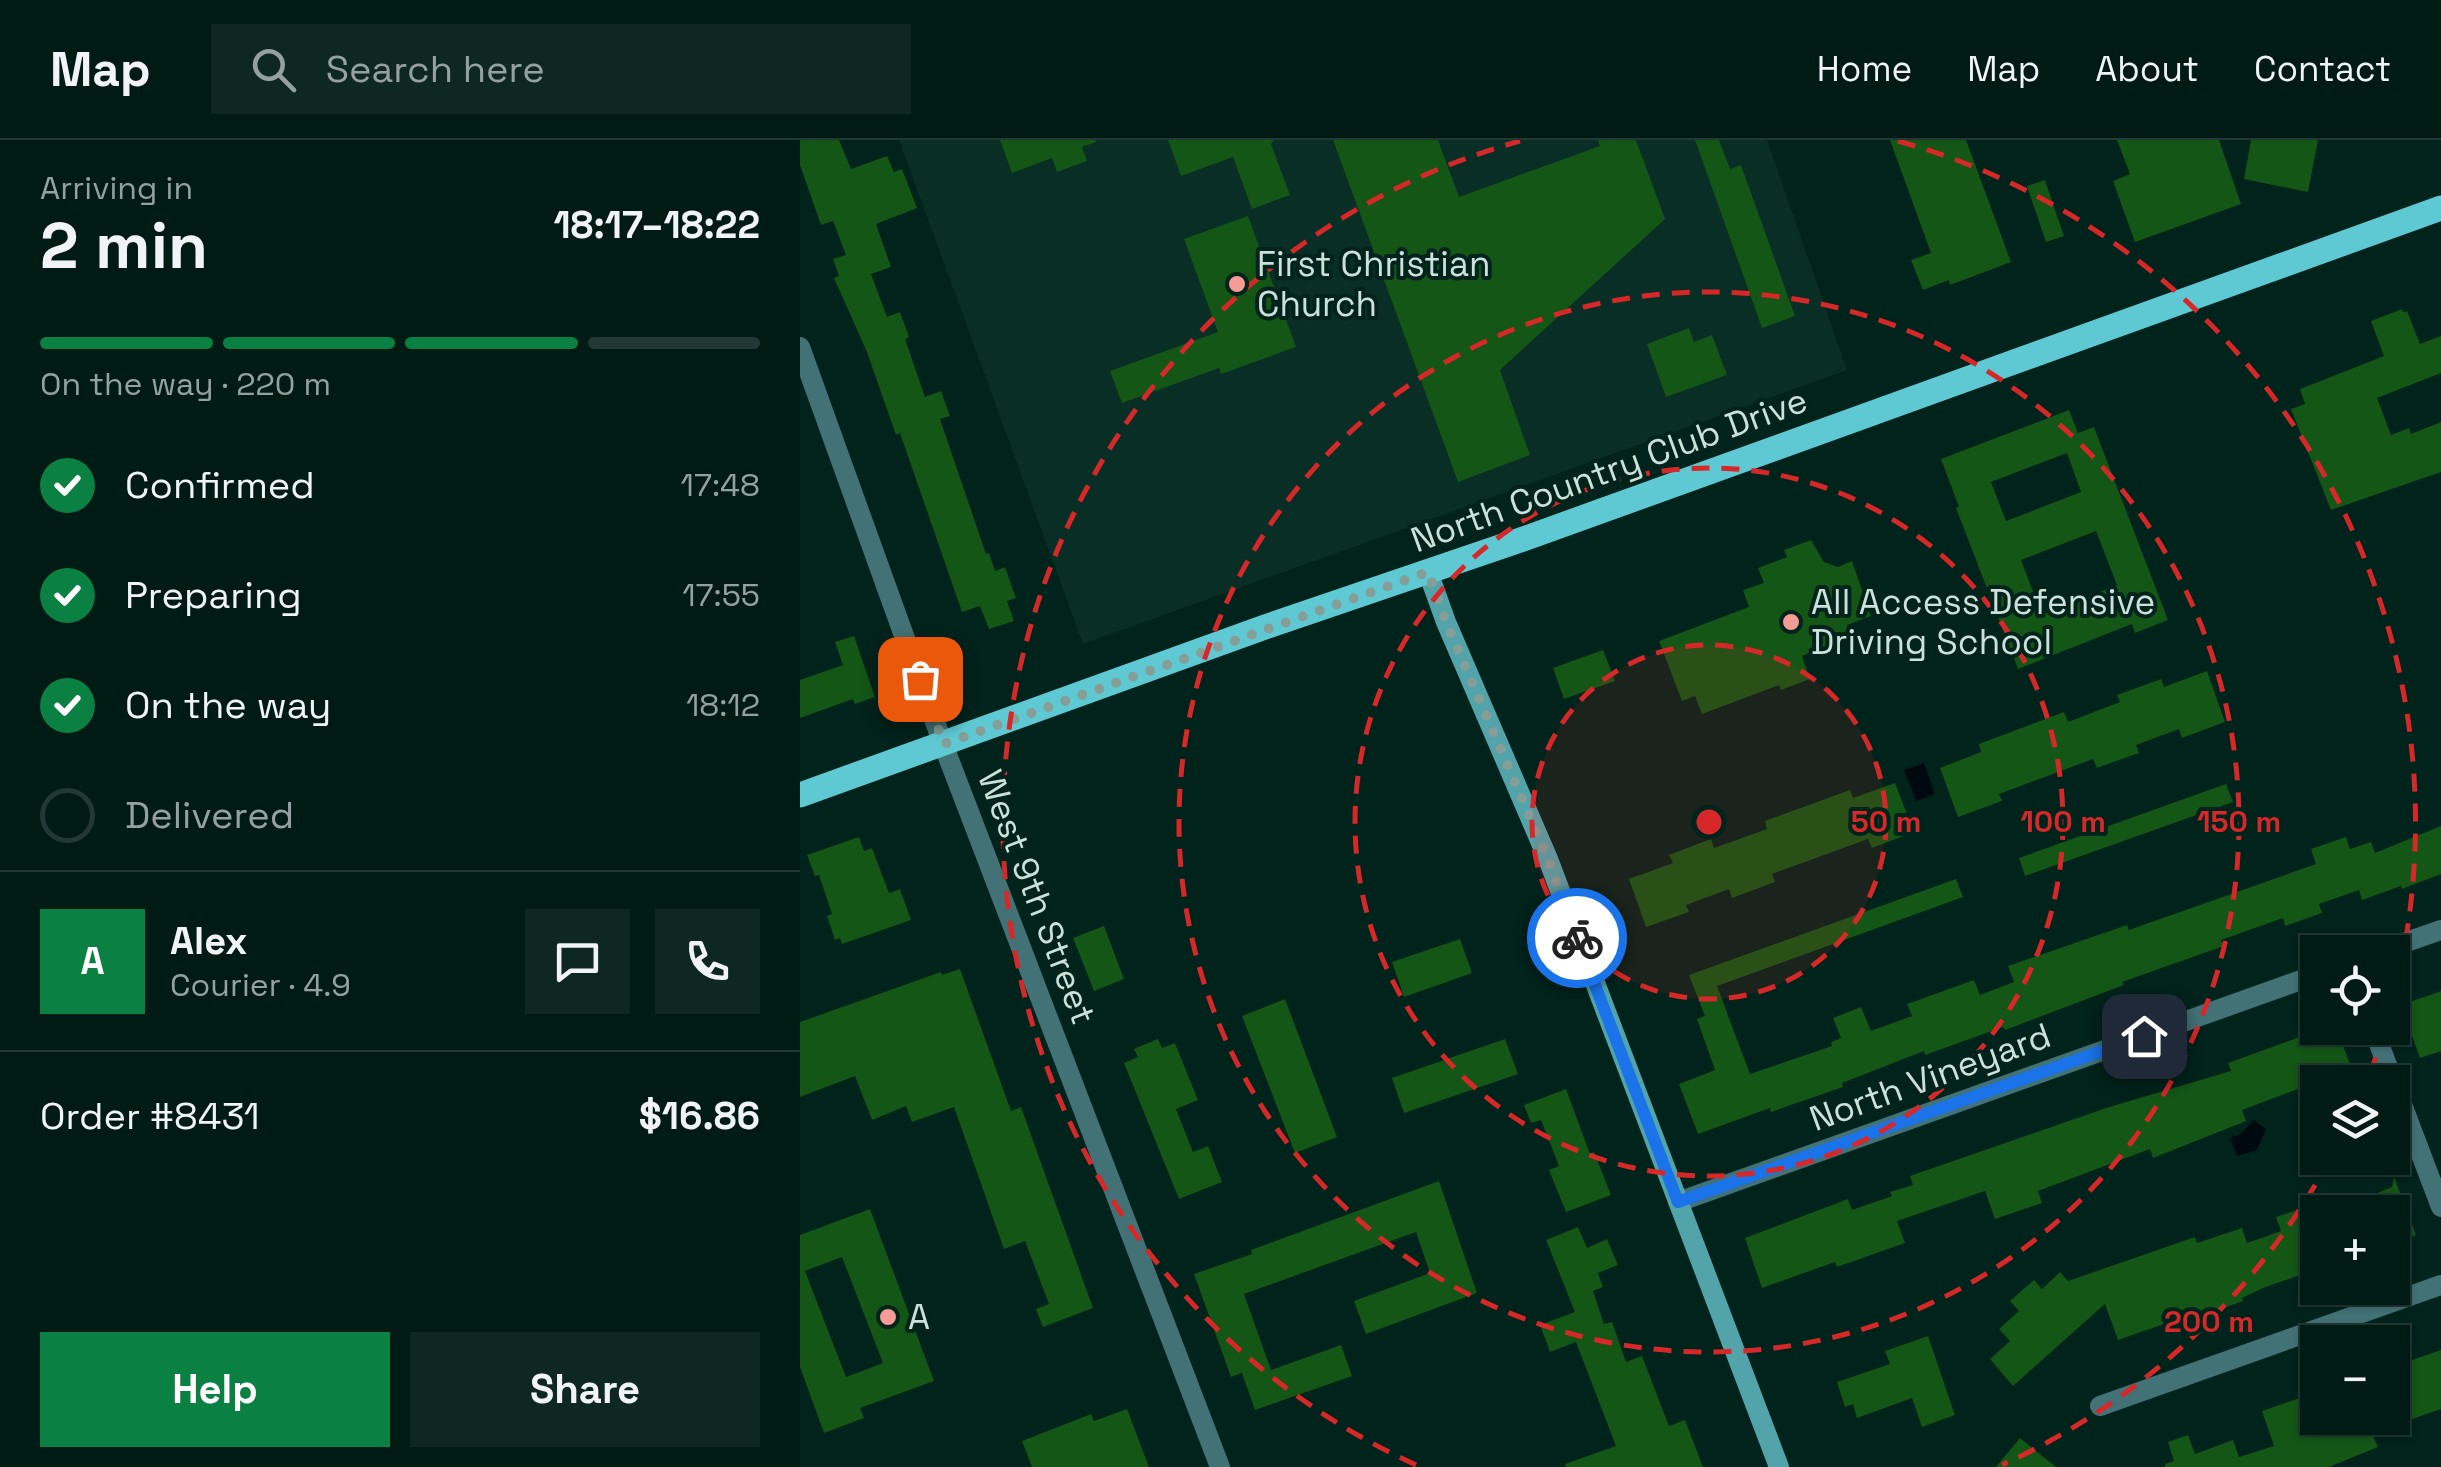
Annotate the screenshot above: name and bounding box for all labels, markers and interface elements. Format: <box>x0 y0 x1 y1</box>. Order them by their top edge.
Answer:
search box <box>211 24 911 114</box>
text: Map <box>50 39 151 100</box>
icon: search <box>246 42 301 97</box>
text: Search here <box>326 45 545 93</box>
text: Home <box>1817 47 1912 91</box>
text: Map <box>1967 47 2040 91</box>
text: About <box>2095 47 2199 91</box>
text: Contact <box>2254 47 2391 91</box>
text: Arriving in <box>40 168 193 208</box>
text: 18:17–18:22 <box>553 201 760 249</box>
text: 2 min <box>40 204 208 287</box>
place label: First Christian Church <box>1257 242 1490 326</box>
marker: First Christian Church <box>1226 273 1248 295</box>
text: On the way · 220 m <box>40 364 331 404</box>
street label: North Country Club Drive <box>1405 378 1813 562</box>
icon: check <box>40 458 95 513</box>
text: Confirmed <box>125 461 315 509</box>
text: 17:48 <box>681 465 760 505</box>
icon: check <box>40 568 95 623</box>
text: Preparing <box>125 571 302 619</box>
text: 17:55 <box>682 575 760 615</box>
place label: All Access Defensive Driving School <box>1811 580 2155 664</box>
marker: All Access Defensive Driving School <box>1780 611 1802 633</box>
pin <box>878 637 963 722</box>
icon: bag <box>893 652 948 707</box>
icon: check <box>40 678 95 733</box>
text: On the way <box>125 681 331 729</box>
text: 18:12 <box>686 685 760 725</box>
street label: West 9th Street <box>968 764 1106 1030</box>
text: Delivered <box>125 791 294 839</box>
text: 50 m <box>1851 802 1921 841</box>
text: 100 m <box>2020 802 2106 841</box>
text: 150 m <box>2197 802 2281 841</box>
centre of rings <box>1691 804 1727 840</box>
courier <box>1527 888 1627 988</box>
button: chat <box>525 909 630 1014</box>
button: phone <box>655 909 760 1014</box>
icon: bike <box>1550 911 1605 966</box>
text: Alex <box>170 917 247 965</box>
map controls <box>2300 935 2410 1435</box>
button: locate <box>2300 935 2410 1045</box>
text: A <box>80 937 105 985</box>
text: Courier · 4.9 <box>170 965 351 1005</box>
pin <box>2102 994 2187 1079</box>
icon: home <box>2117 1009 2172 1064</box>
street label: North Vineyard <box>1804 1013 2056 1141</box>
button: layers <box>2300 1065 2410 1175</box>
text: Order #8431 <box>40 1092 260 1140</box>
text: $16.86 <box>639 1092 760 1140</box>
button: + <box>2300 1195 2410 1305</box>
place label: A <box>908 1295 930 1339</box>
text: 200 m <box>2164 1302 2254 1341</box>
marker: A <box>877 1306 899 1328</box>
button: − <box>2300 1325 2410 1435</box>
button: Help <box>40 1332 390 1447</box>
button: Share <box>410 1332 760 1447</box>

